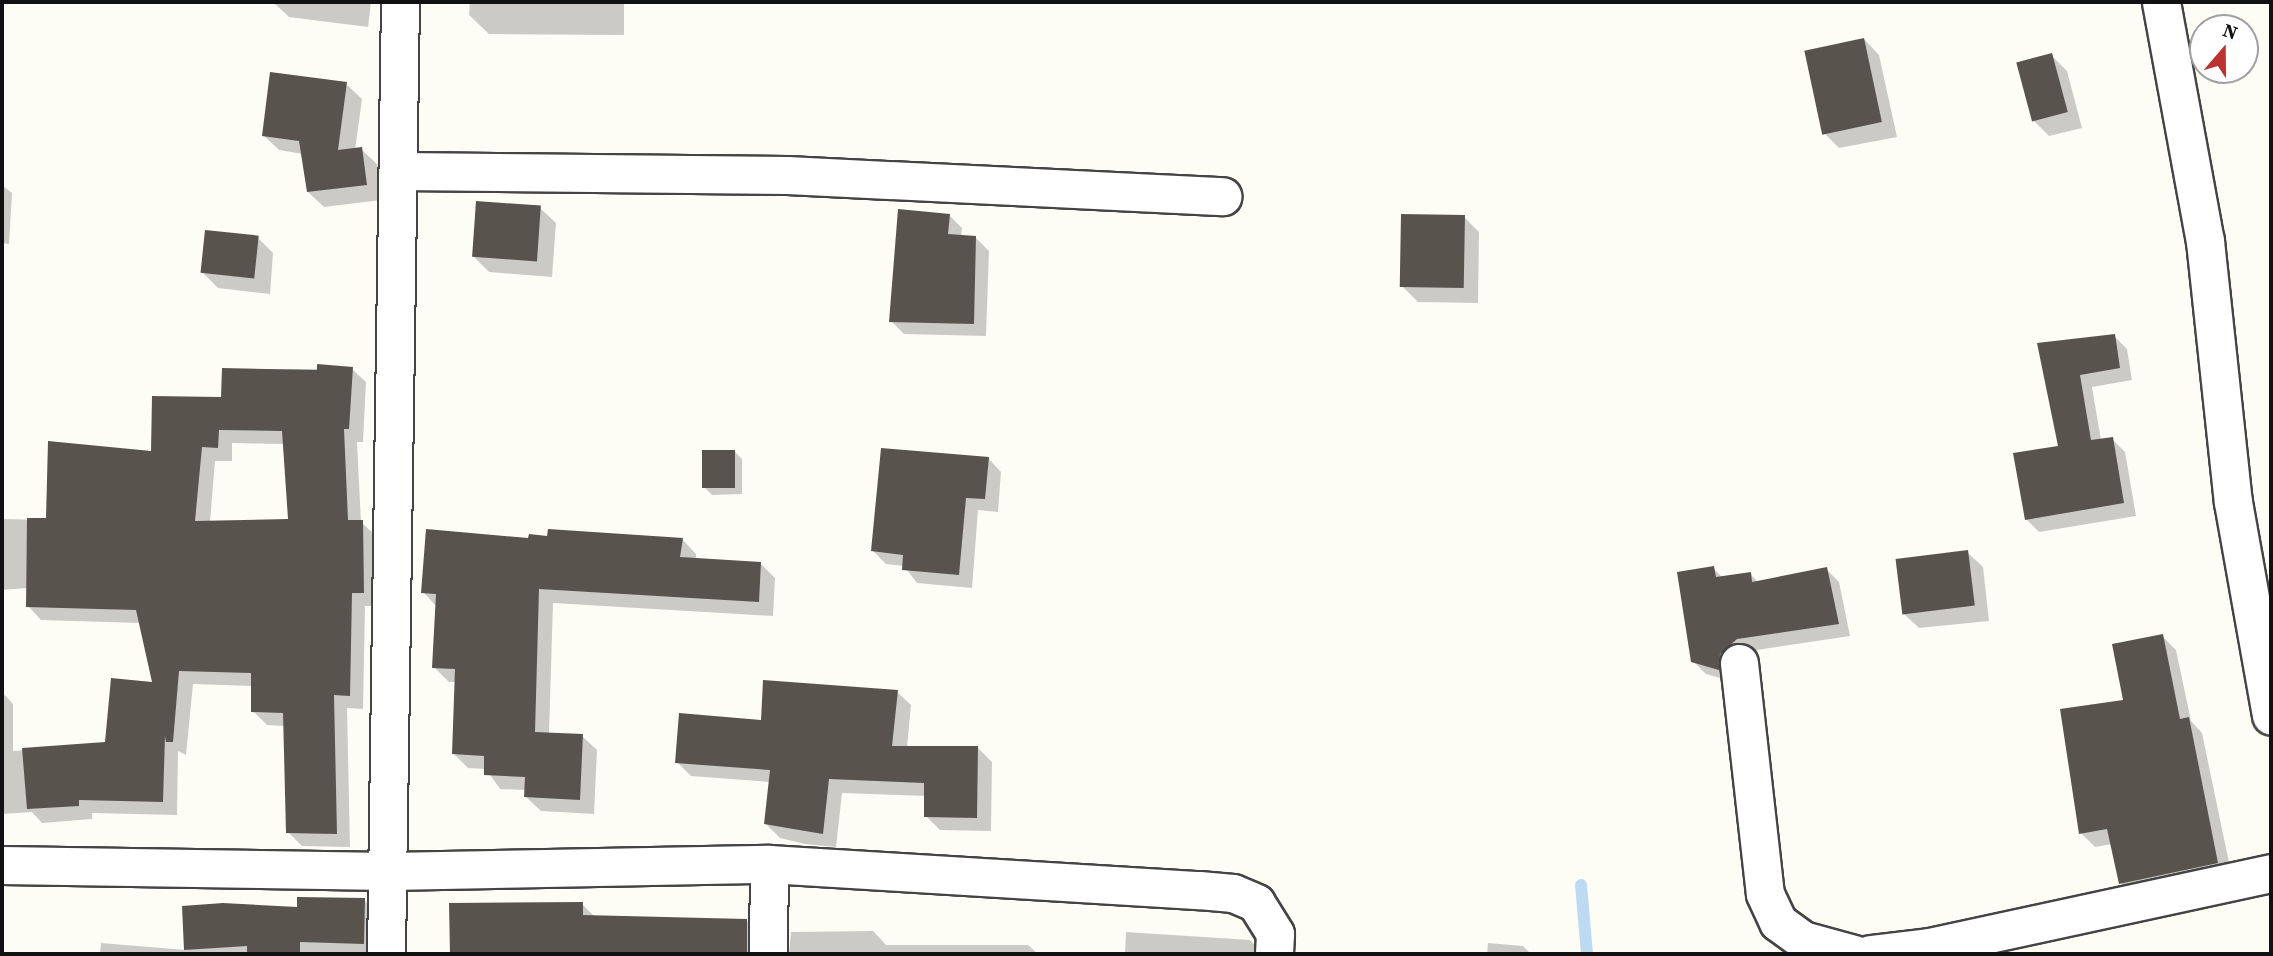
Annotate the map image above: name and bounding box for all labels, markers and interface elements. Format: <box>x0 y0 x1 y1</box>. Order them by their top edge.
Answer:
north arrow <box>2189 14 2259 84</box>
text: N <box>2220 17 2241 46</box>

